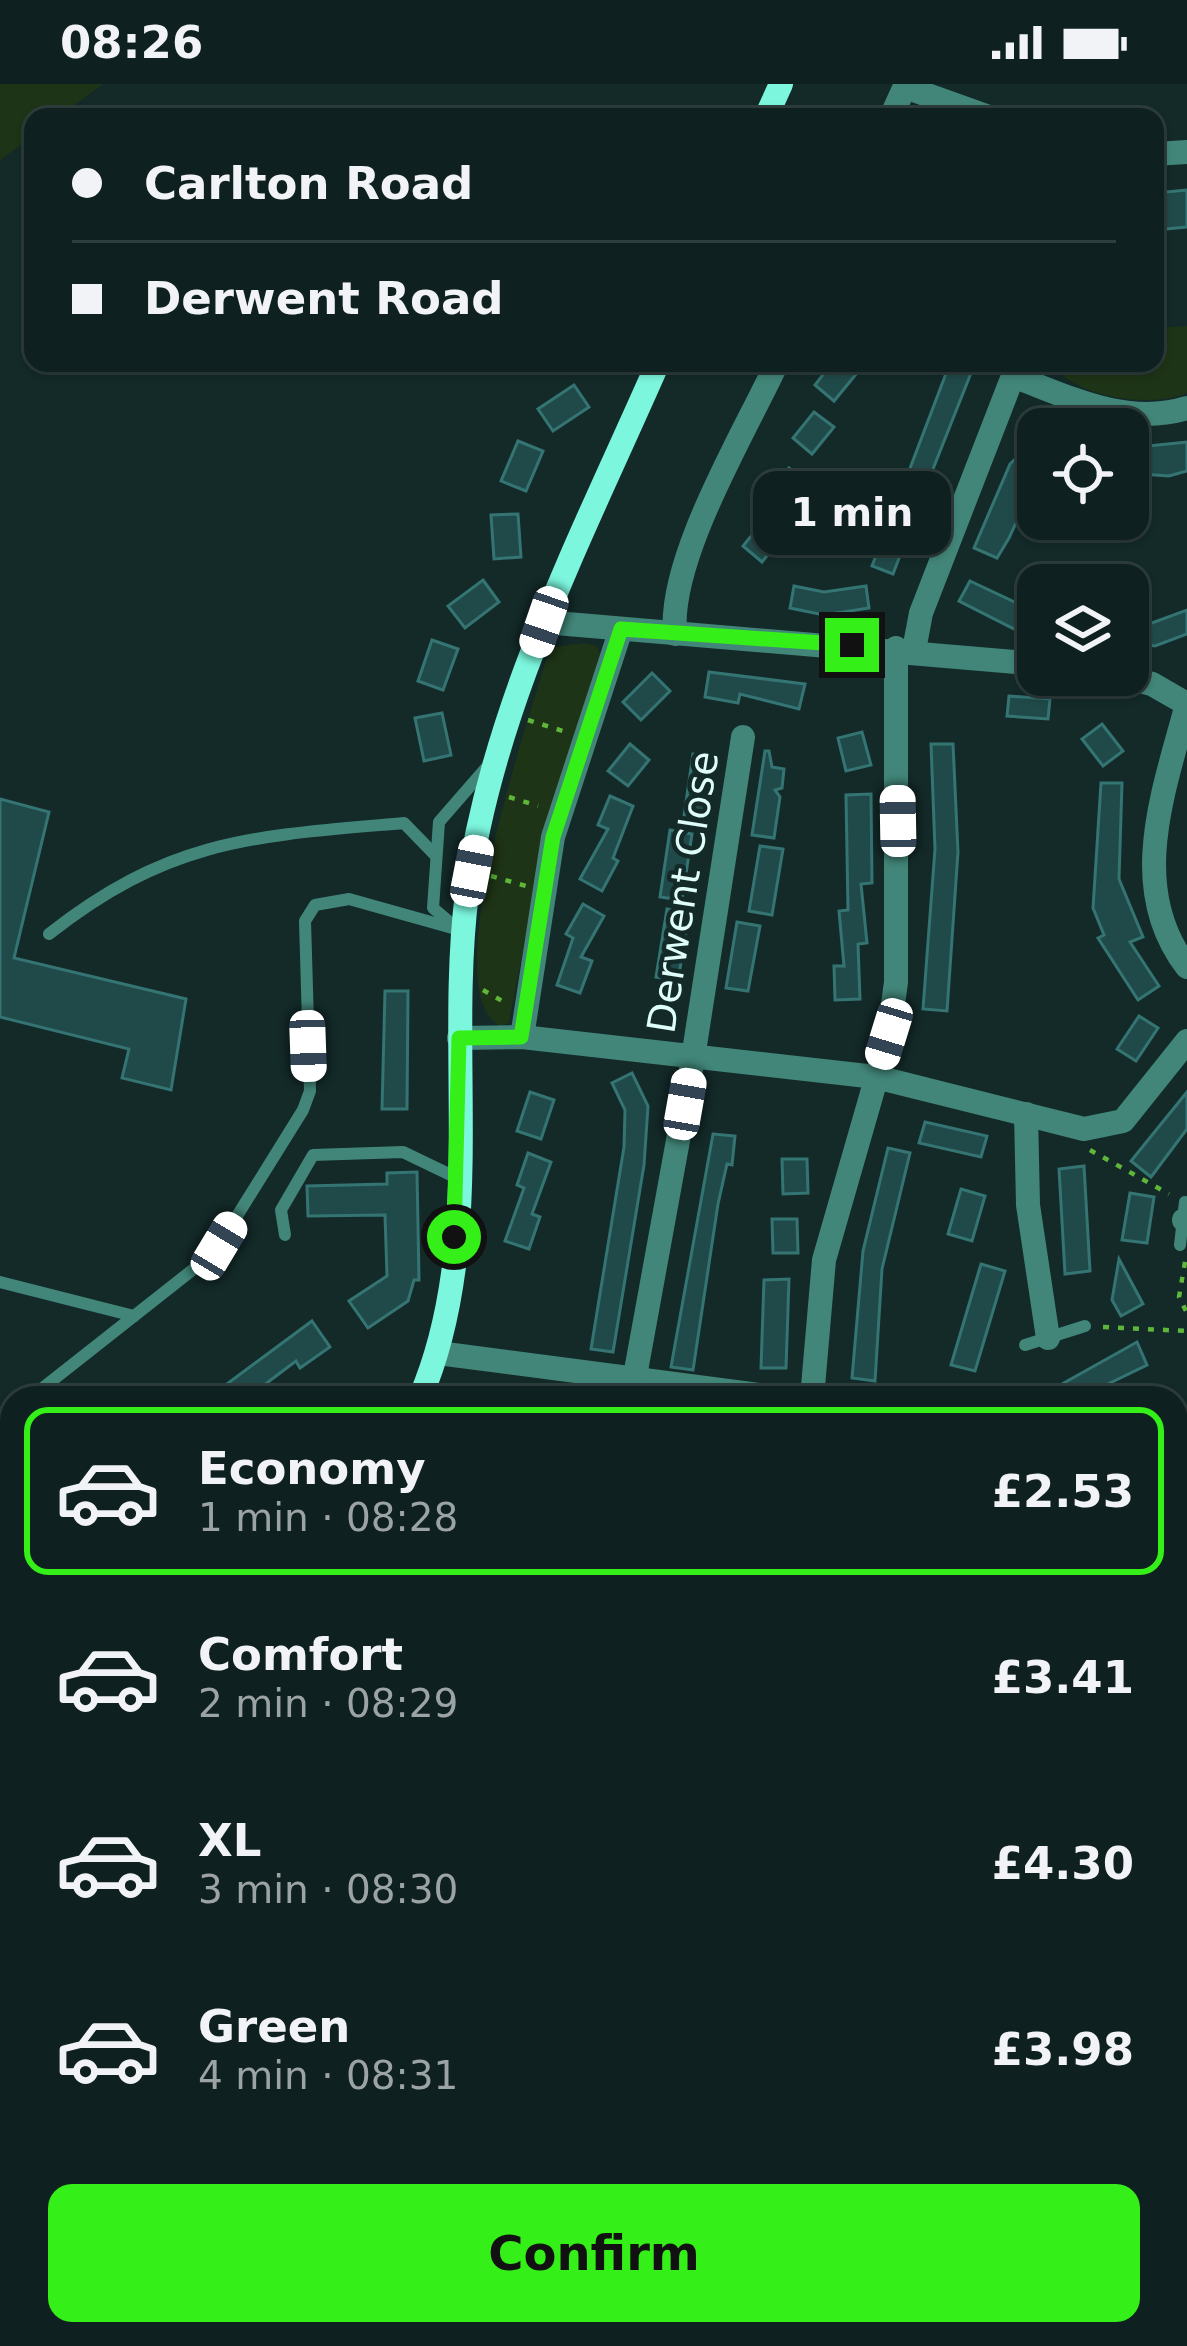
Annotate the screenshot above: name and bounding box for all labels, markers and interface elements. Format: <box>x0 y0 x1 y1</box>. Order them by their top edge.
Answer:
text: 08:26 <box>60 16 203 69</box>
text: Carlton Road <box>144 157 473 210</box>
text: Derwent Road <box>144 272 504 325</box>
map controls <box>1017 408 1149 696</box>
button: locate <box>1017 408 1149 540</box>
callout: 1 min <box>753 471 951 555</box>
text: 1 min <box>791 490 913 535</box>
button: layers <box>1017 564 1149 696</box>
car <box>515 582 573 662</box>
route end <box>825 618 879 672</box>
street label: Derwent Close <box>639 748 727 1036</box>
car <box>879 785 917 857</box>
car <box>447 832 497 910</box>
car <box>861 994 917 1074</box>
car <box>289 1009 327 1083</box>
car <box>661 1065 709 1143</box>
car <box>185 1206 253 1286</box>
route start <box>427 1210 481 1264</box>
icon: car <box>54 1437 162 1545</box>
text: Economy <box>198 1442 426 1495</box>
text: £2.53 <box>992 1465 1134 1518</box>
text: 1 min · 08:28 <box>198 1495 458 1540</box>
icon: car <box>54 1623 162 1731</box>
text: Comfort <box>198 1628 403 1681</box>
text: £3.41 <box>992 1651 1134 1704</box>
text: 2 min · 08:29 <box>198 1681 458 1726</box>
icon: car <box>54 1809 162 1917</box>
text: XL <box>198 1814 261 1867</box>
text: £4.30 <box>992 1837 1134 1890</box>
text: 3 min · 08:30 <box>198 1867 458 1912</box>
icon: car <box>54 1995 162 2103</box>
text: Green <box>198 2000 350 2053</box>
text: £3.98 <box>992 2023 1134 2076</box>
text: 4 min · 08:31 <box>198 2053 458 2098</box>
button: Confirm <box>48 2184 1140 2322</box>

